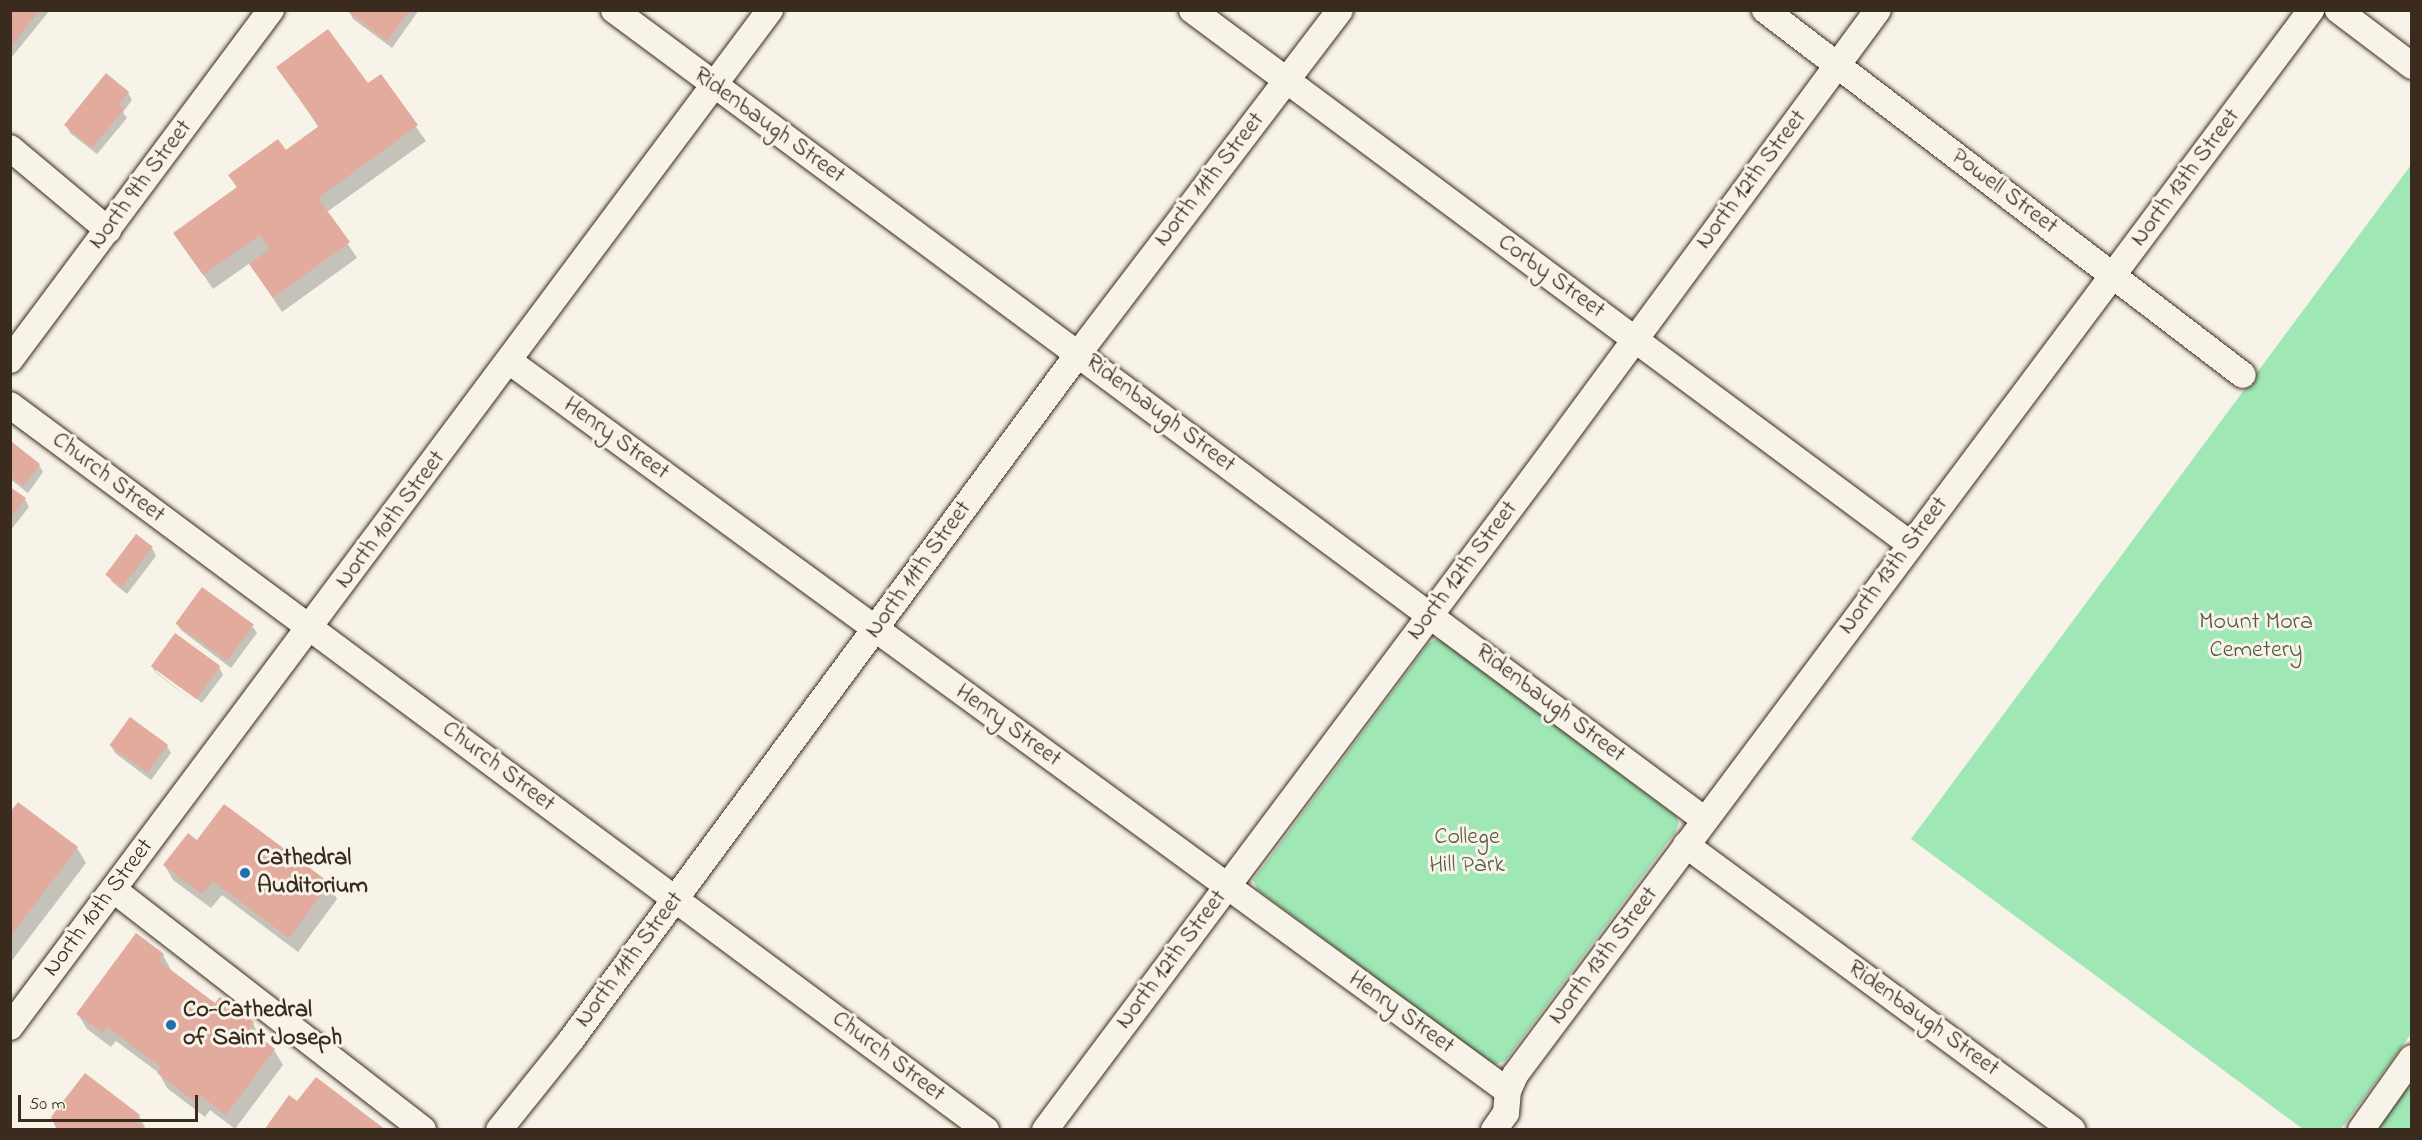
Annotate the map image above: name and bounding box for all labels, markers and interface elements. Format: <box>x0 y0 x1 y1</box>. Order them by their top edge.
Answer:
street label: Ridenbaugh Street <box>687 61 851 191</box>
street label: North 13th Street <box>2125 103 2247 253</box>
street label: North 12th Street <box>1690 105 1814 255</box>
street label: North 11th Street <box>1149 107 1271 253</box>
street label: North 9th Street <box>83 115 199 255</box>
street label: Powell Street <box>1945 143 2063 241</box>
street label: Corby Street <box>1492 228 1610 326</box>
street label: Ridenbaugh Street <box>1079 348 1241 480</box>
street label: Henry Street <box>557 391 675 487</box>
street label: Church Street <box>46 426 170 530</box>
street label: North 10th Street <box>330 445 452 595</box>
street label: North 13th Street <box>1833 491 1955 641</box>
street label: North 11th Street <box>860 496 978 644</box>
street label: North 12th Street <box>1401 496 1525 646</box>
park label: Mount Mora Cemetery <box>2199 609 2313 665</box>
street label: Ridenbaugh Street <box>1469 638 1631 770</box>
street label: Henry Street <box>949 678 1067 774</box>
street label: Church Street <box>436 715 560 819</box>
park label: College Hill Park <box>1429 824 1505 880</box>
street label: North 10th Street <box>38 833 160 983</box>
place label: Cathedral Auditorium <box>257 845 368 901</box>
marker: Cathedral Auditorium <box>238 866 252 880</box>
street label: North 13th Street <box>1543 881 1665 1031</box>
street label: North 12th Street <box>1110 885 1234 1035</box>
street label: North 11th Street <box>570 886 690 1034</box>
street label: Ridenbaugh Street <box>1841 954 2005 1084</box>
street label: Henry Street <box>1342 965 1460 1061</box>
place label: Co-Cathedral of Saint Joseph <box>183 997 342 1053</box>
street label: Church Street <box>826 1005 950 1109</box>
marker: Co-Cathedral of Saint Joseph <box>164 1018 178 1032</box>
scale bar <box>21 1083 201 1121</box>
text: 50 m <box>29 1092 66 1118</box>

